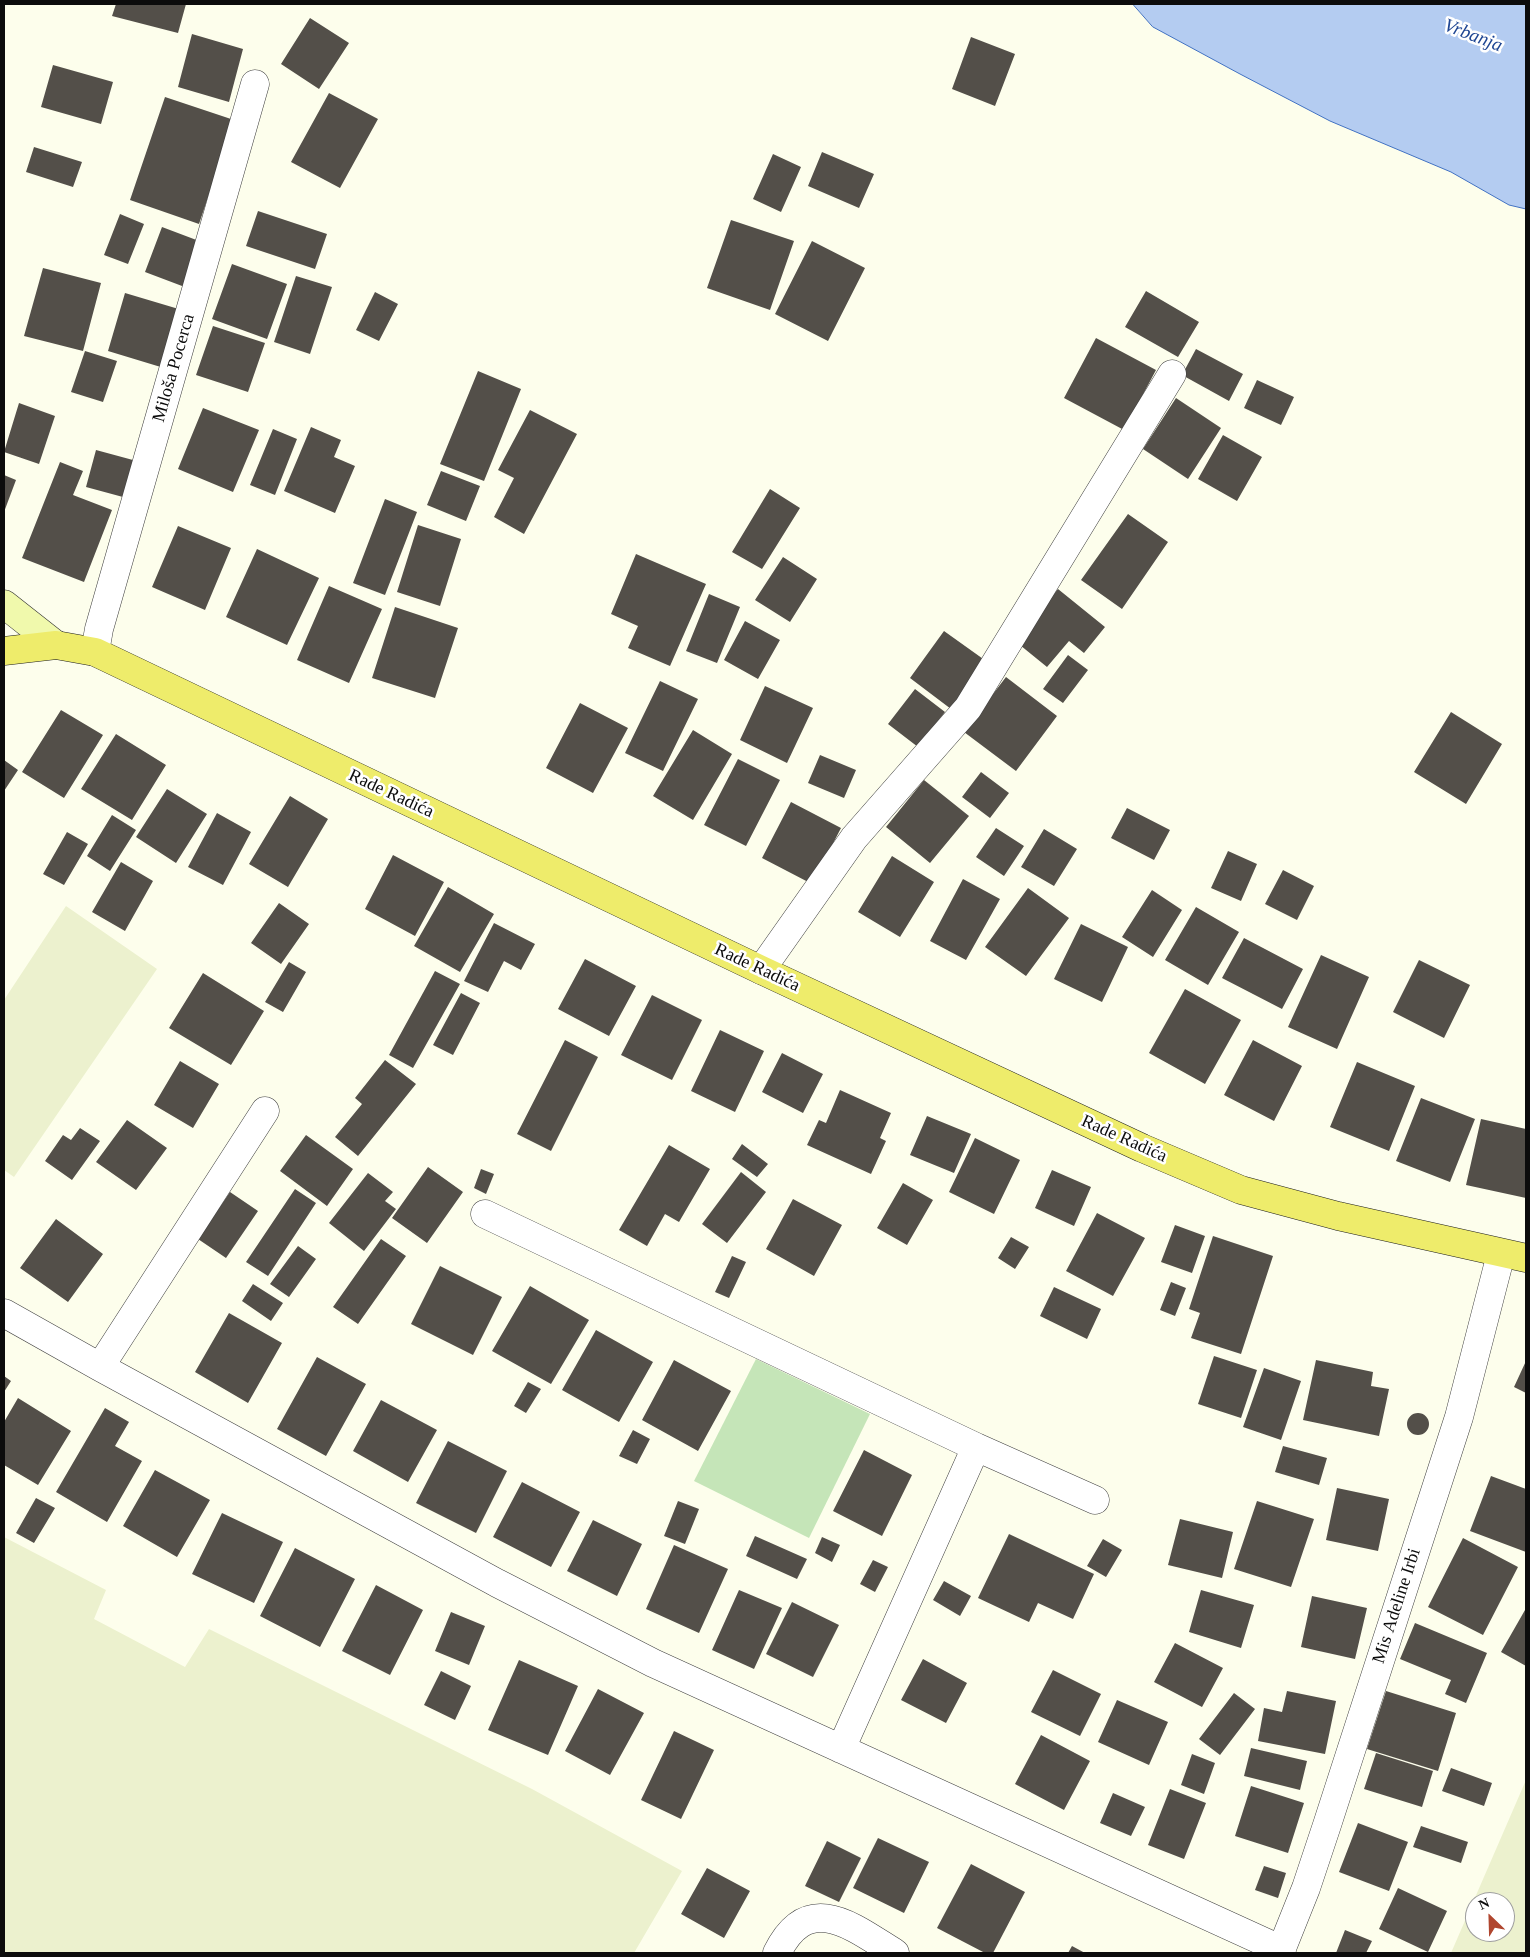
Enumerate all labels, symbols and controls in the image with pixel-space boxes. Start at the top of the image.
water label: Vrbanja [1441,14,1505,58]
street label: Miloša Pocerca [148,311,200,425]
street label: Rade Radića [345,765,437,823]
street label: Rade Radića [711,939,803,997]
street label: Rade Radića [1078,1111,1170,1167]
street label: Mis Adeline Irbi [1368,1546,1426,1666]
north arrow [1465,1892,1515,1942]
text: N [1476,1895,1492,1913]

